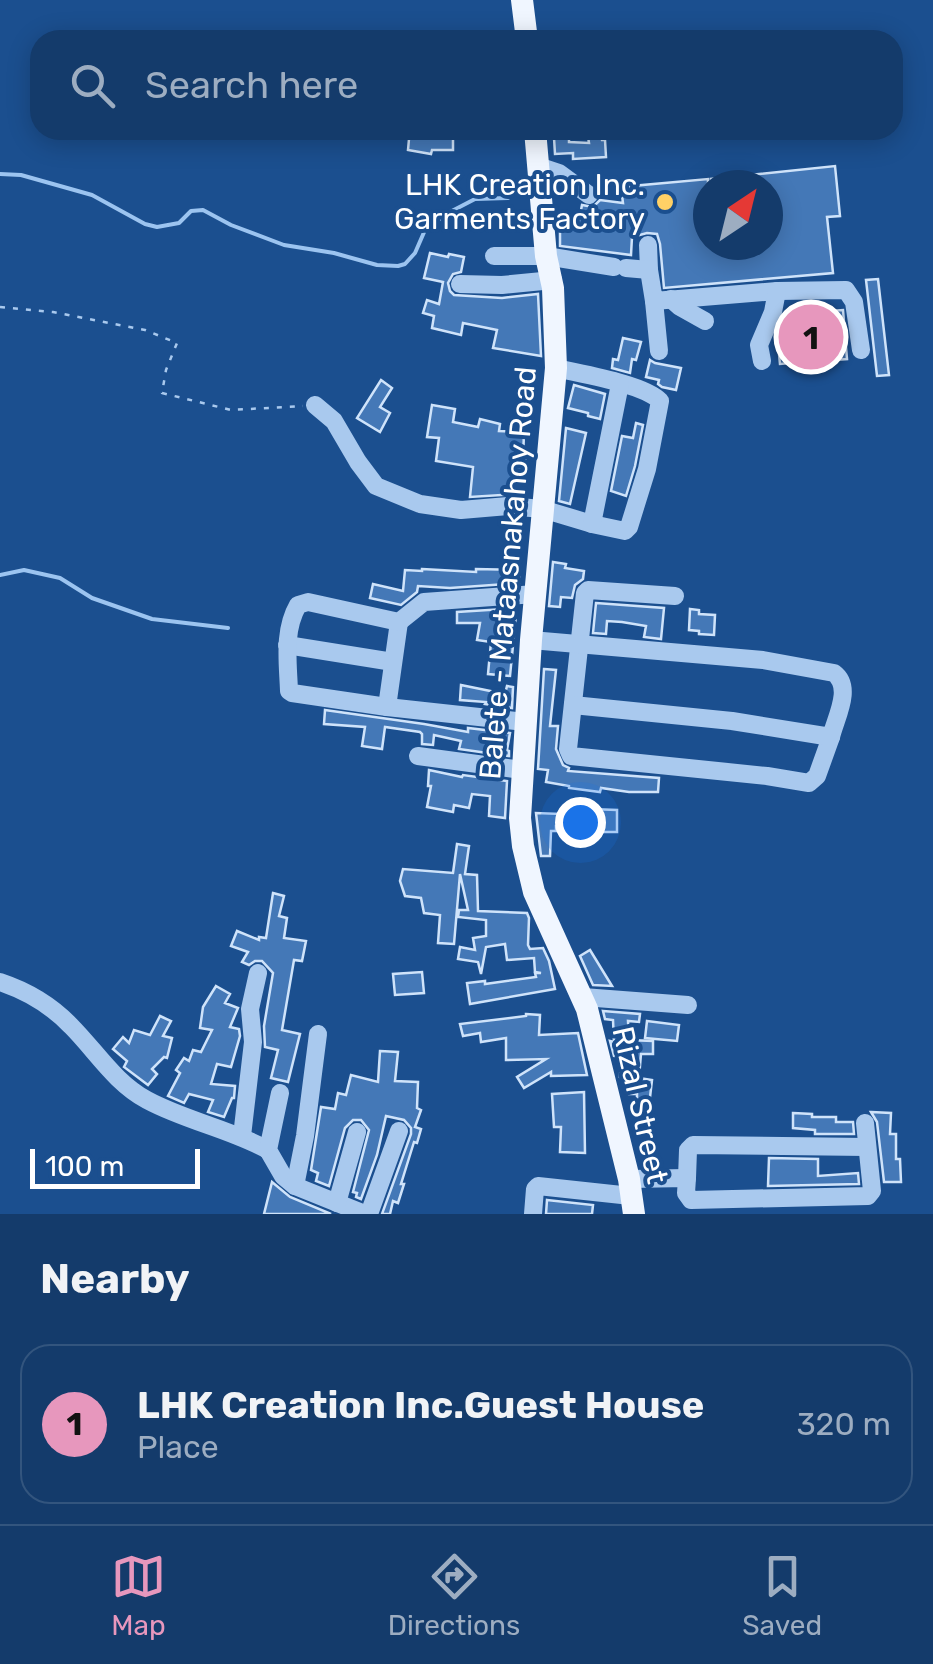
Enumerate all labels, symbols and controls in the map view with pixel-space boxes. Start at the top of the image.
search box [30,30,903,140]
icon: search [65,58,120,113]
text: Search here [145,62,358,108]
place label: LHK Creation Inc. Garments Factory [394,167,645,237]
north arrow [693,170,783,260]
marker: LHK Creation Inc. Garments Factory [654,191,676,213]
pin: 1 [778,300,844,374]
street label: Balete - Mataasnakahoy Road [472,365,544,781]
your location [555,797,606,848]
street label: Rizal Street [604,1023,676,1187]
scale bar [30,1144,200,1188]
text: 100 m [45,1150,124,1183]
text: Nearby [40,1254,190,1304]
text: LHK Creation Inc.Guest House [137,1382,704,1428]
text: 1 [67,1405,82,1443]
text: 320 m [796,1405,891,1443]
text: Place [137,1428,219,1466]
tab: Map [111,1549,166,1642]
tab: Directions [388,1549,520,1642]
tab: Saved [742,1549,822,1642]

